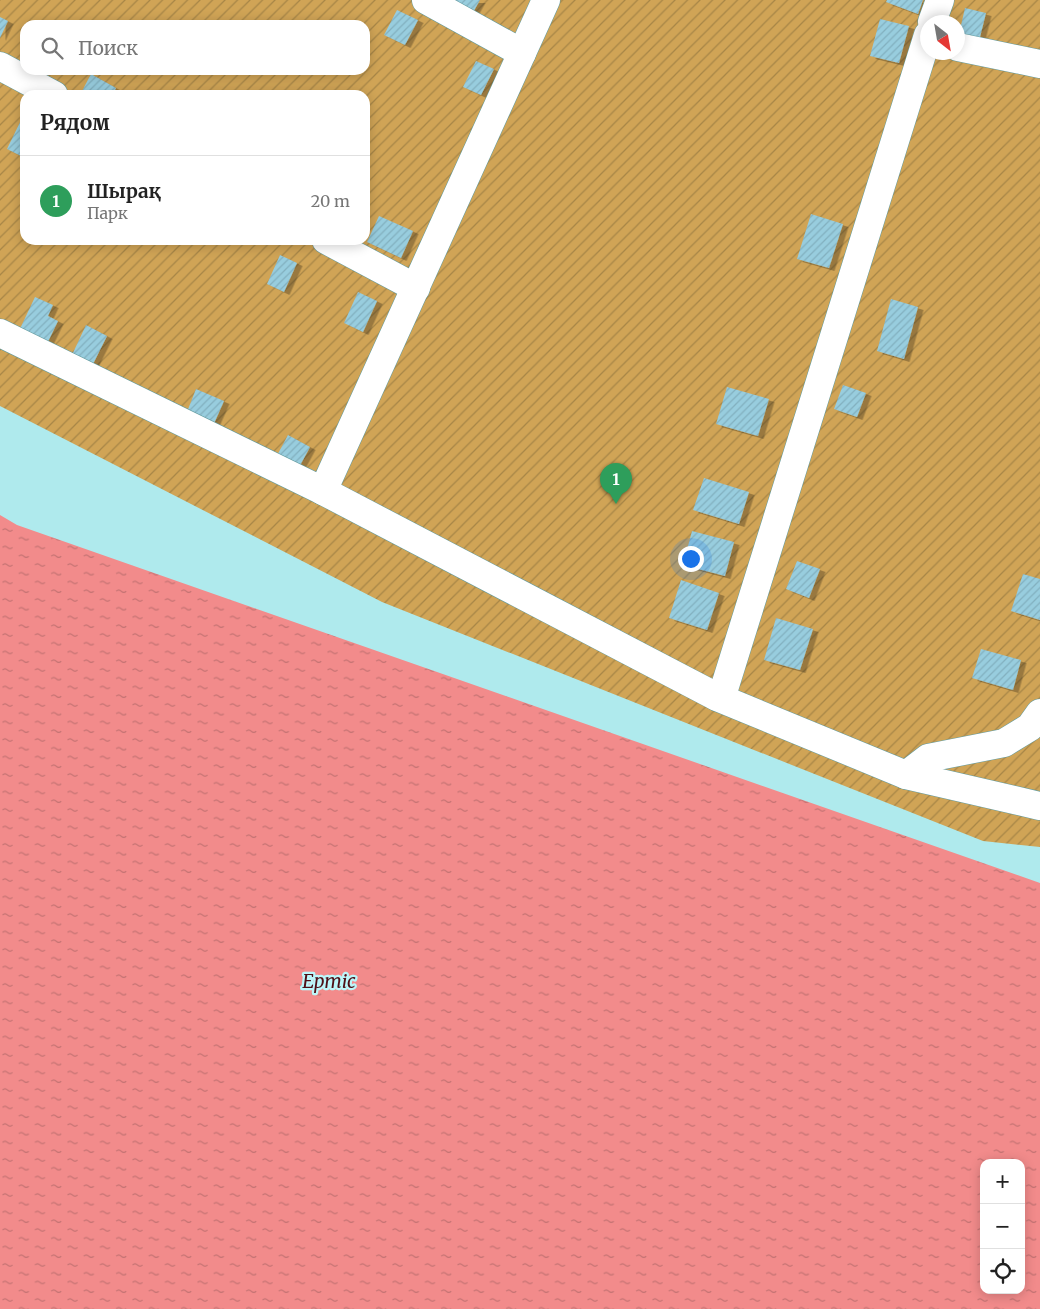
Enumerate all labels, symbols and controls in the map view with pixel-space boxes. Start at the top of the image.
north arrow [920,15,965,60]
search box [20,20,370,75]
icon: search [38,34,66,62]
text: Поиск [78,36,138,60]
text: Рядом [40,109,110,136]
text: Шырақ [87,179,161,203]
text: 1 [52,191,60,211]
text: 20 m [311,191,350,211]
text: Парк [87,203,128,223]
pin: 1 [600,463,632,504]
your location [678,546,704,572]
water label: Ертіс [302,969,356,993]
map controls [980,1159,1025,1294]
button: + [980,1159,1025,1204]
button: − [980,1204,1025,1249]
button: locate [980,1249,1025,1294]

